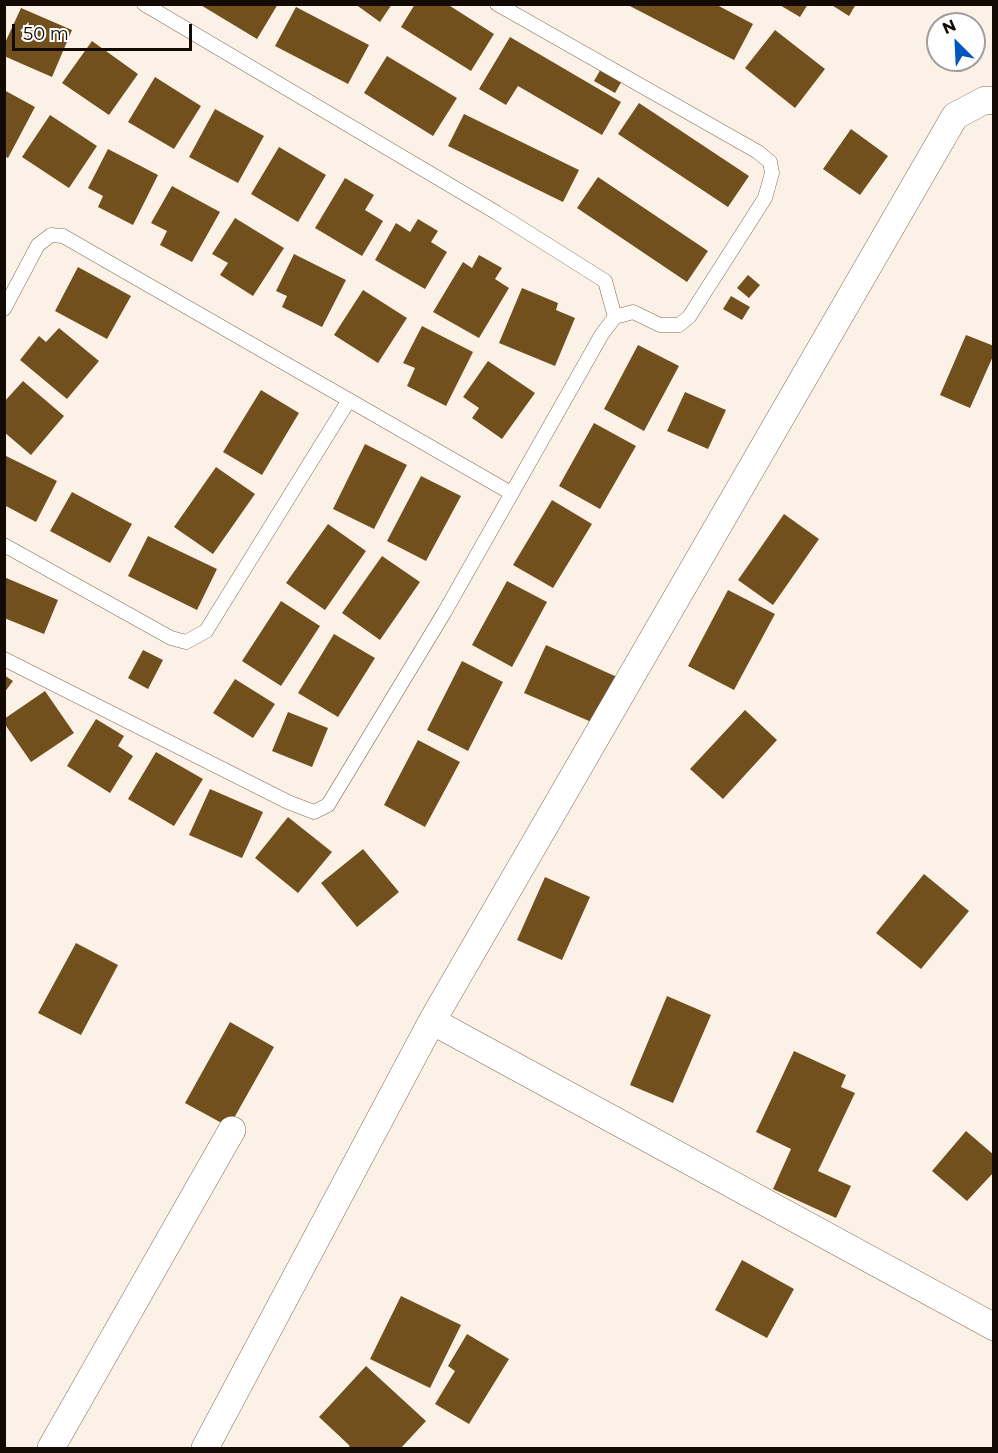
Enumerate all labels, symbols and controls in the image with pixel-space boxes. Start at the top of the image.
scale bar [15,12,195,50]
north arrow [926,12,986,72]
text: N [940,16,959,38]
text: 50 m [23,23,69,45]

